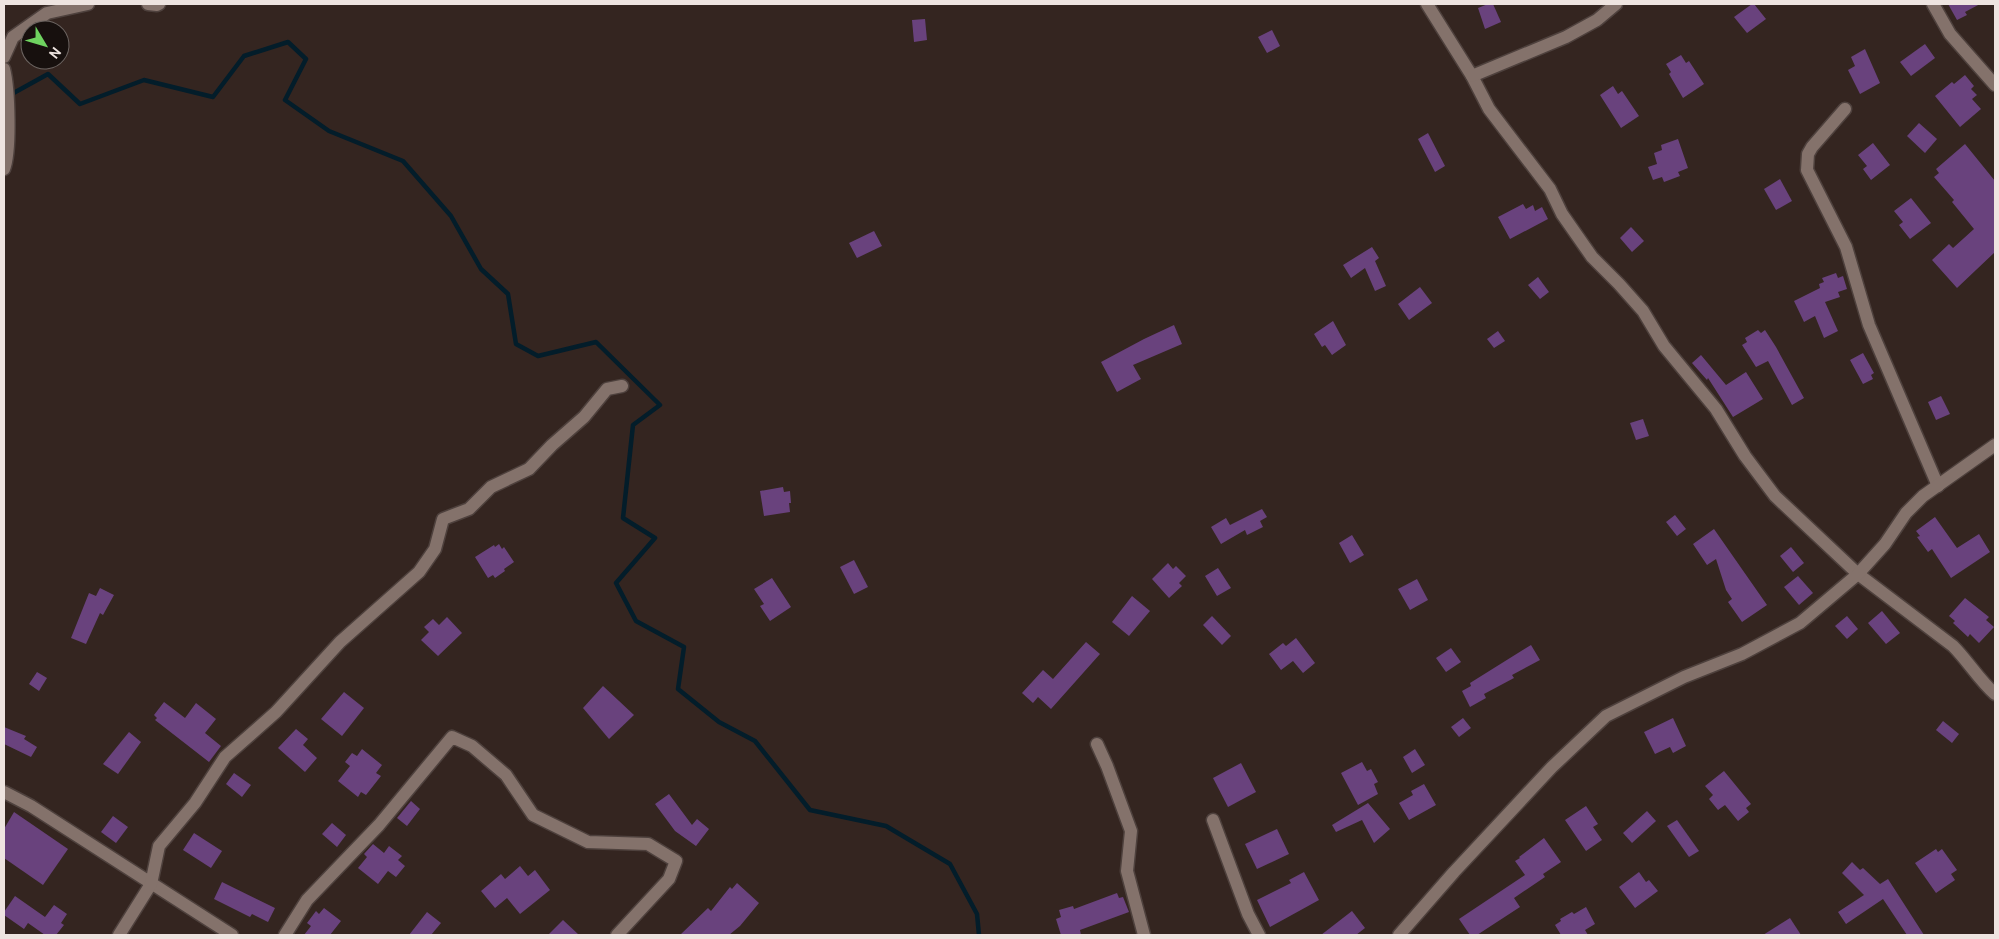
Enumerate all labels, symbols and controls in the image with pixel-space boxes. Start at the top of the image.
north arrow [20,20,70,70]
text: N [45,44,65,62]

